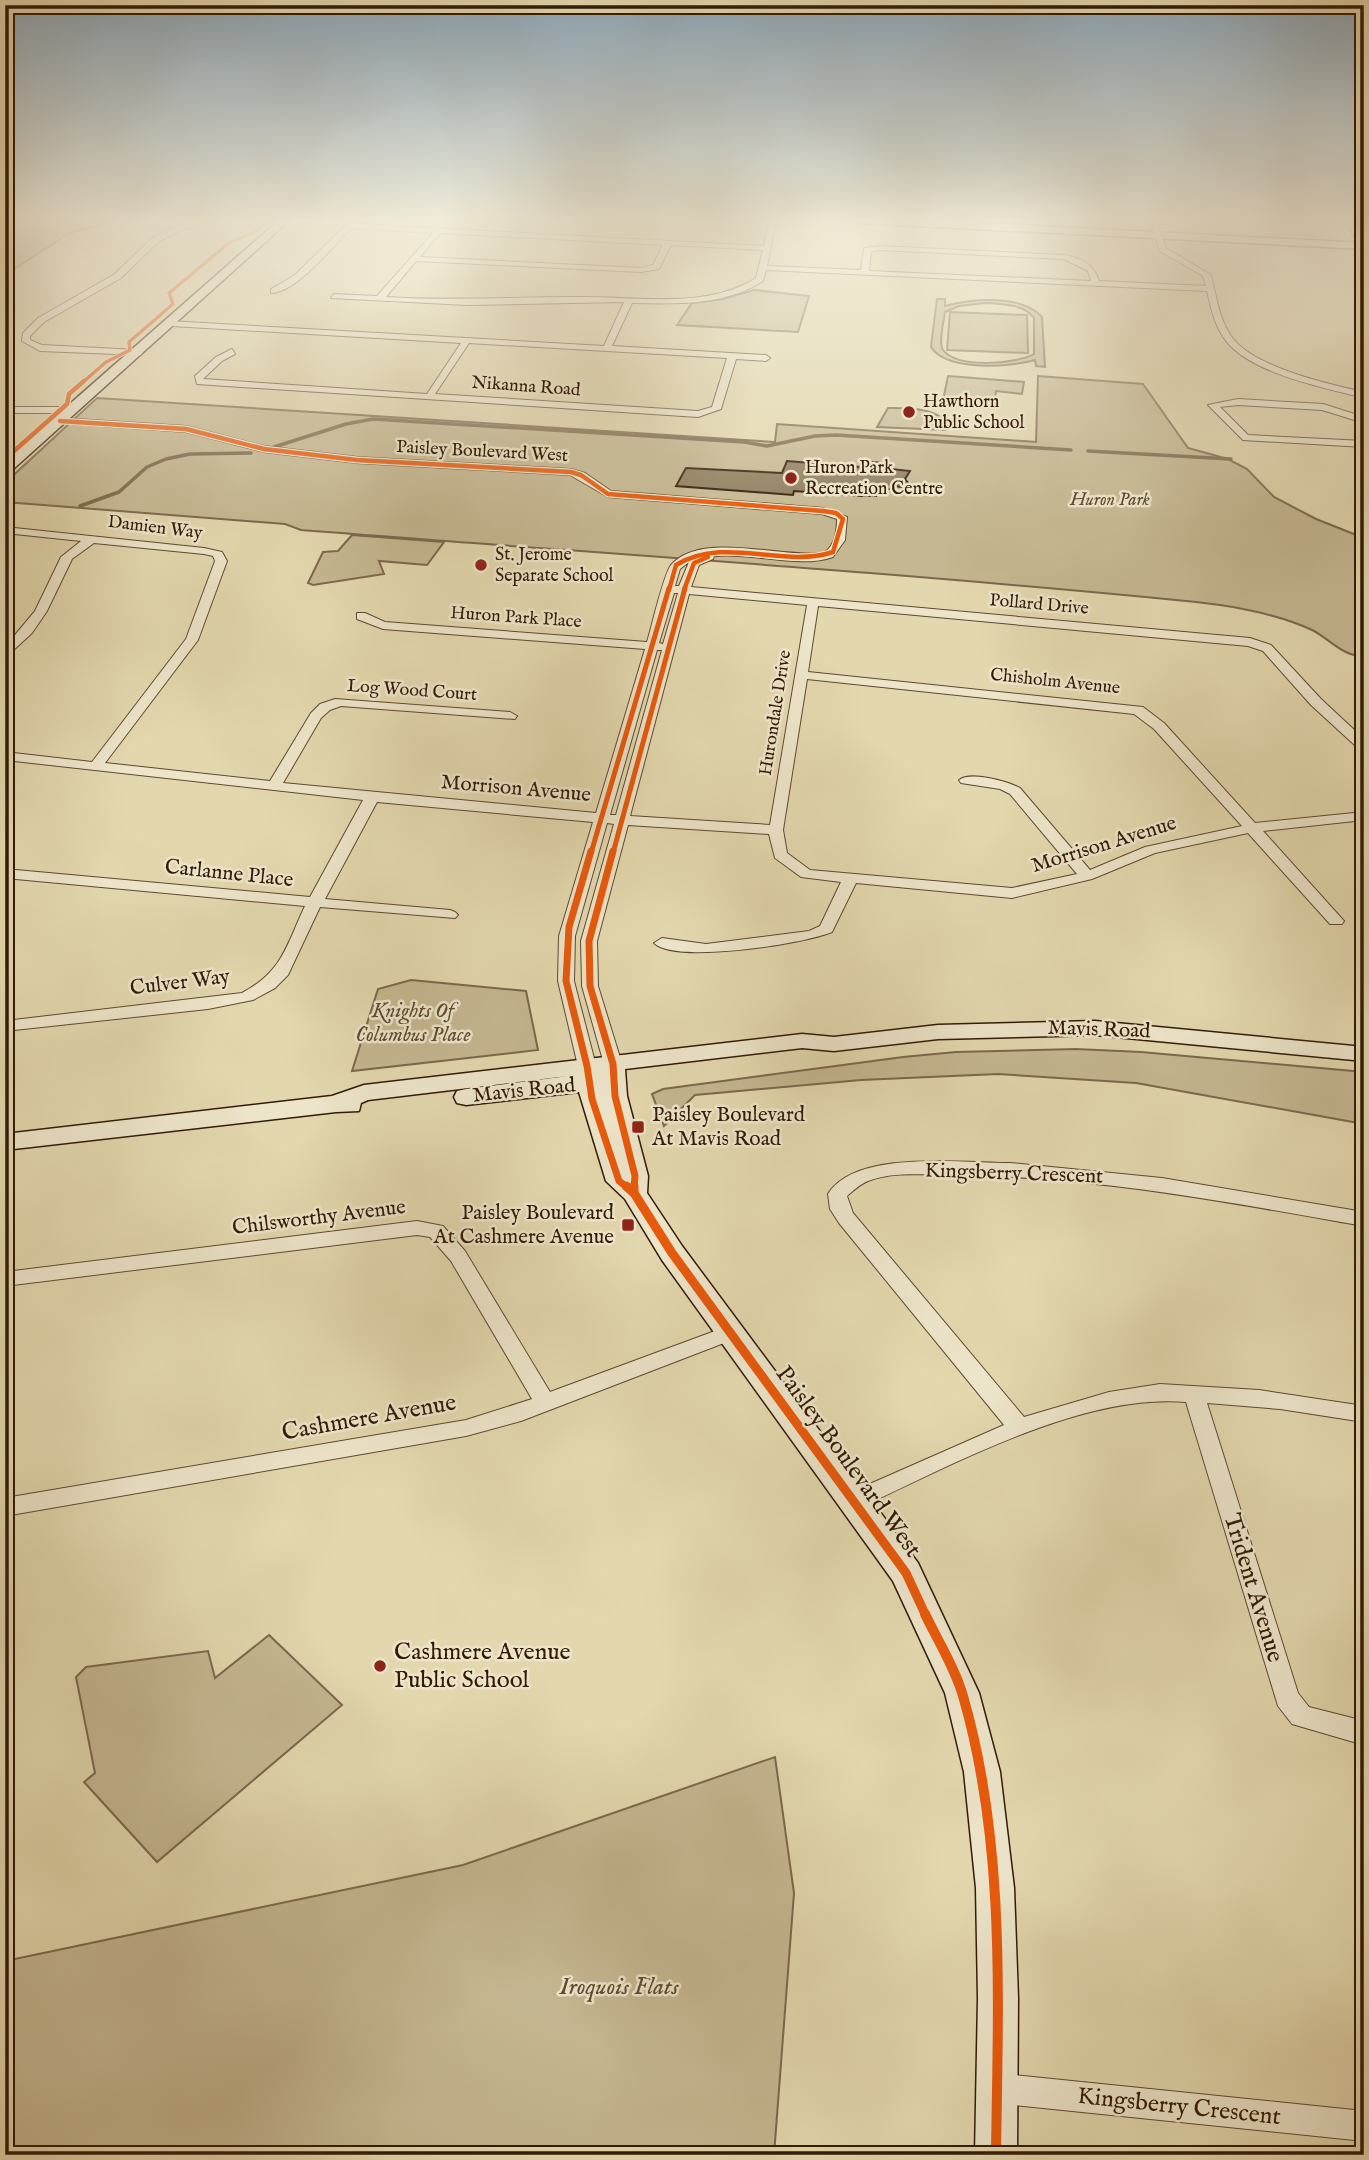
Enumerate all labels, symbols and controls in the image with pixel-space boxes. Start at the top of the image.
street label: Nikanna Road [471,372,582,402]
place label: Hawthorn Public School [923,391,1024,435]
marker: Hawthorn Public School [901,404,917,420]
street label: Paisley Boulevard West [396,436,568,468]
place label: Huron Park Recreation Centre [805,457,943,501]
marker: Huron Park Recreation Centre [783,470,799,486]
park label: Huron Park [1069,489,1150,512]
street label: Damien Way [106,511,204,545]
place label: St. Jerome Separate School [495,544,614,588]
marker: St. Jerome Separate School [473,557,489,573]
street label: Pollard Drive [988,589,1090,621]
street label: Huron Park Place [450,602,582,634]
street label: Hurondale Drive [755,649,797,777]
street label: Chisholm Avenue [989,664,1121,700]
street label: Log Wood Court [346,675,478,707]
street label: Morrison Avenue [440,769,592,809]
street label: Morrison Avenue [1028,810,1180,880]
street label: Carlanne Place [164,854,295,894]
street label: Culver Way [129,963,232,1003]
park label: Knights Of Columbus Place [356,998,470,1049]
street label: Mavis Road [1047,1015,1152,1045]
street label: Mavis Road [471,1072,577,1110]
place label: Paisley Boulevard At Mavis Road [651,1102,806,1153]
marker: Paisley Boulevard At Mavis Road [630,1119,646,1135]
street label: Kingsberry Crescent [924,1157,1104,1191]
street label: Chilsworthy Avenue [231,1194,408,1242]
place label: Paisley Boulevard At Cashmere Avenue [432,1200,615,1251]
marker: Paisley Boulevard At Cashmere Avenue [620,1217,636,1233]
street label: Paisley Boulevard West [768,1360,928,1564]
street label: Cashmere Avenue [279,1387,459,1449]
street label: Trident Avenue [1216,1510,1290,1666]
place label: Cashmere Avenue Public School [394,1637,571,1696]
marker: Cashmere Avenue Public School [372,1658,388,1674]
park label: Iroquois Flats [558,1972,680,2003]
street label: Kingsberry Crescent [1076,2081,1282,2133]

